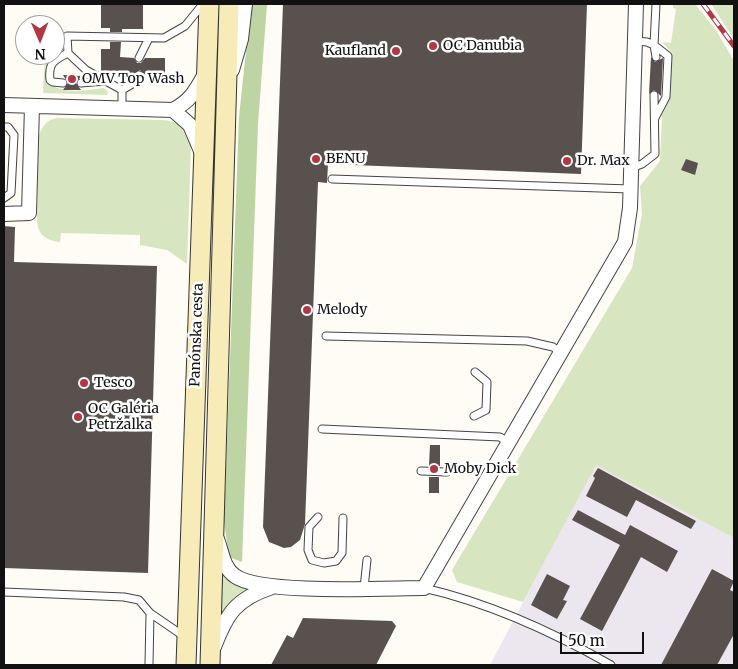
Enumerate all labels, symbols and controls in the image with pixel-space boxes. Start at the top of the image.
north arrow [15,15,65,65]
place label: OC Danubia [443,38,522,54]
marker: OC Danubia [427,40,439,52]
place label: Kaufland [325,43,386,59]
text: N [35,45,46,63]
marker: Kaufland [390,45,402,57]
place label: OMV Top Wash [82,71,184,87]
marker: OMV Top Wash [66,73,78,85]
place label: BENU [326,151,366,167]
marker: BENU [310,153,322,165]
place label: Dr. Max [577,153,630,169]
marker: Dr. Max [561,155,573,167]
street label: Panónska cesta [187,283,207,387]
place label: Melody [317,302,367,318]
marker: Melody [301,304,313,316]
place label: Tesco [94,375,133,391]
marker: Tesco [78,377,90,389]
place label: OC Galéria Petržalka [88,401,159,434]
marker: OC Galéria Petržalka [72,411,84,423]
place label: Moby Dick [444,461,516,477]
marker: Moby Dick [428,463,440,475]
scale bar [563,622,647,654]
text: 50 m [568,631,605,650]

